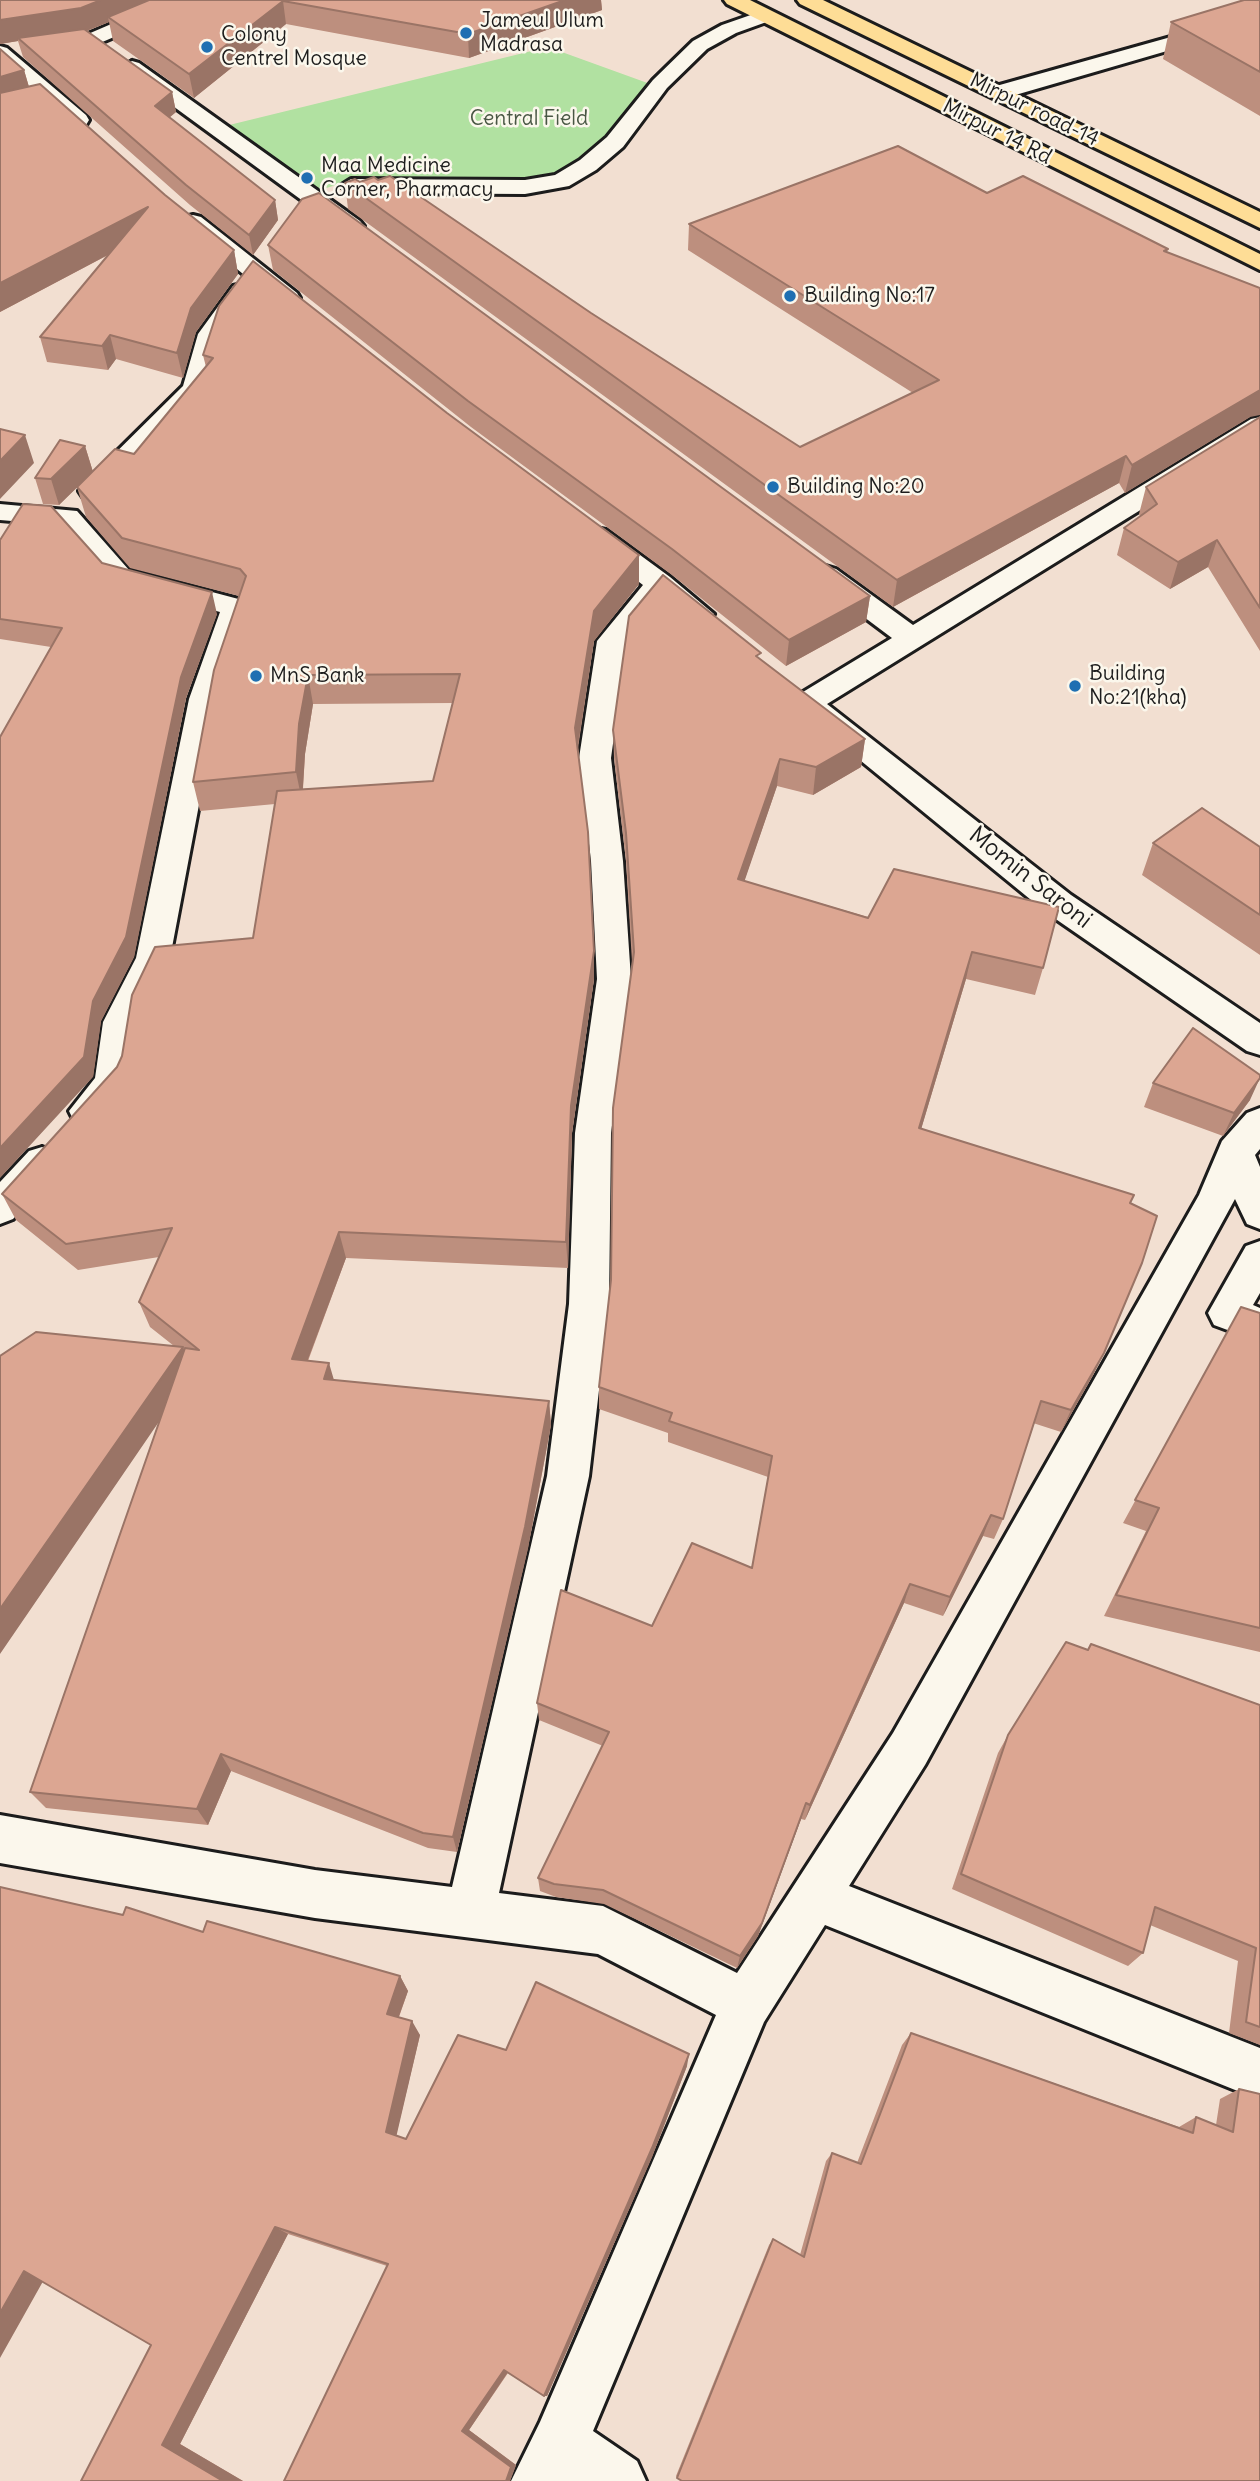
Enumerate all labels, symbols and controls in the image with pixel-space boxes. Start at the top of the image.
place label: Jameul Ulum Madrasa [480,8,604,58]
place label: Colony Centrel Mosque [221,22,367,72]
marker: Jameul Ulum Madrasa [458,25,474,41]
marker: Colony Centrel Mosque [199,39,215,55]
street label: Mirpur road-14 [965,68,1103,152]
street label: Mirpur 14 Rd [938,94,1056,170]
park label: Central Field [470,106,588,132]
place label: Maa Medicine Corner, Pharmacy [321,153,493,203]
marker: Maa Medicine Corner, Pharmacy [299,170,315,186]
place label: Building No:17 [804,283,935,309]
marker: Building No:17 [782,288,798,304]
place label: Building No:20 [787,474,925,500]
marker: Building No:20 [765,479,781,495]
place label: Building No:21(kha) [1089,661,1187,711]
place label: MnS Bank [270,663,364,689]
marker: MnS Bank [248,668,264,684]
marker: Building No:21(kha) [1067,678,1083,694]
street label: Momin Saroni [963,821,1097,935]

